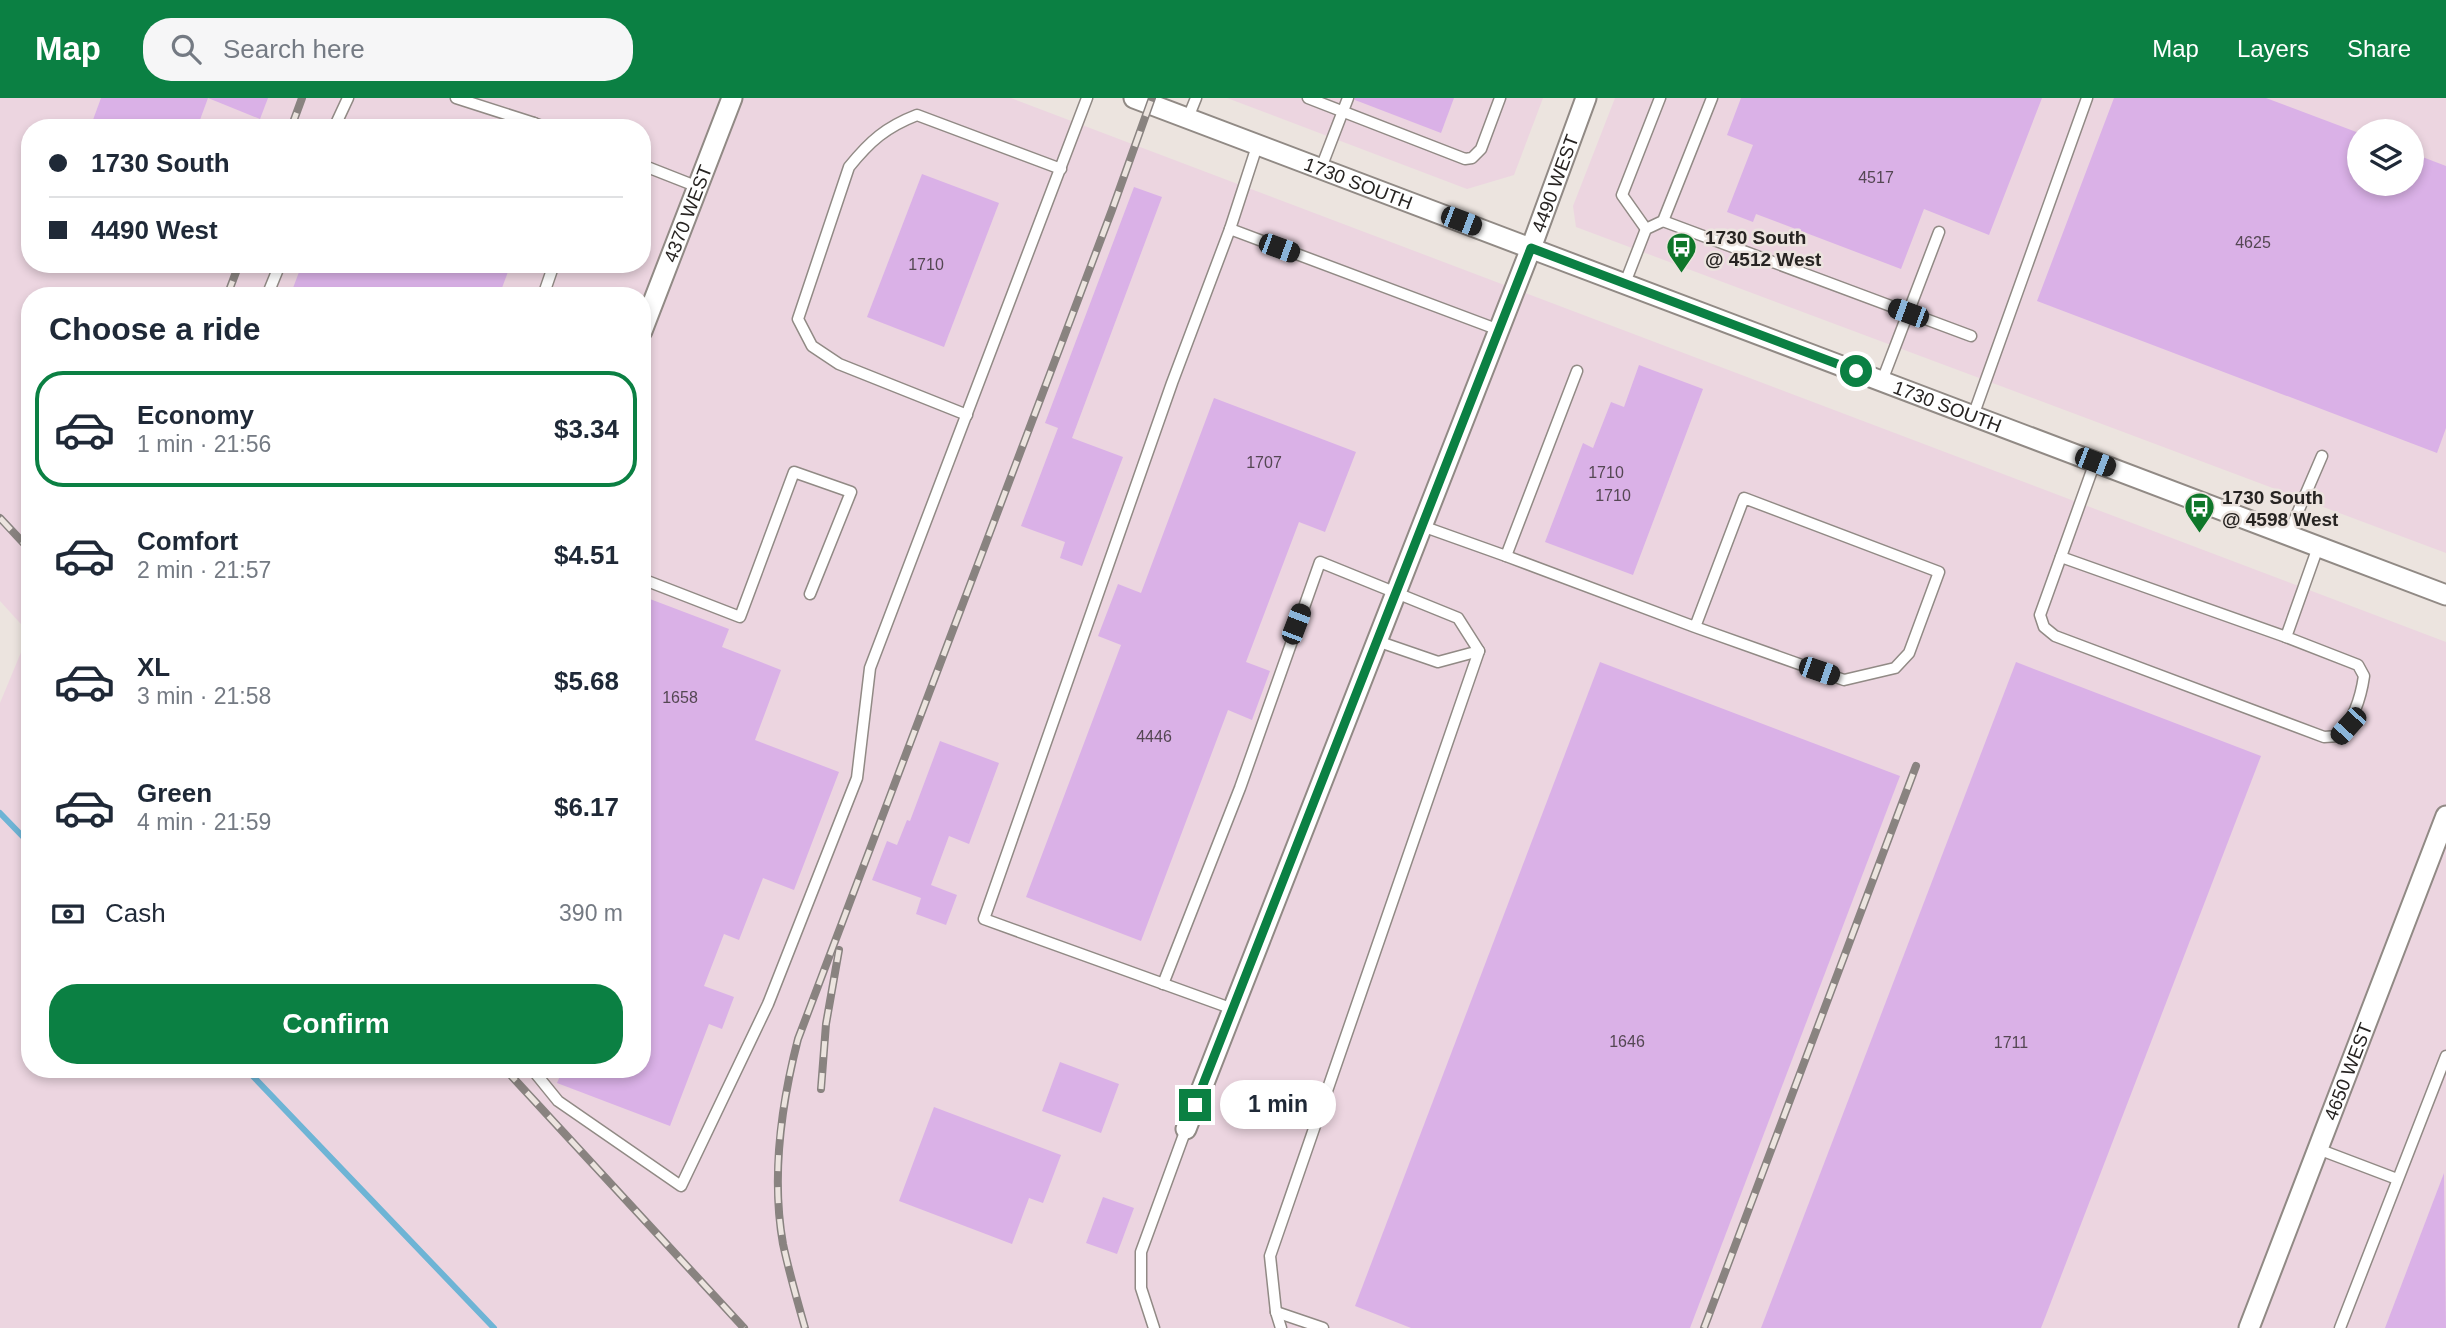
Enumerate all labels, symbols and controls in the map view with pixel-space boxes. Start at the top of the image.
search box [143,18,633,81]
text: Map [35,30,101,67]
icon: search [167,30,205,68]
text: Search here [223,34,365,64]
text: Map [2152,35,2199,62]
text: Layers [2237,35,2309,62]
text: Share [2347,35,2411,62]
map controls [2347,119,2424,196]
button: layers [2347,119,2424,196]
street label: 4490 WEST [1527,131,1582,235]
text: 1730 South [91,148,230,178]
street label: 1730 SOUTH [1301,153,1416,213]
street label: 4370 WEST [659,162,716,265]
house number: 4517 [1858,169,1894,186]
car [1438,204,1485,238]
text: 4490 West [91,215,218,245]
place label: 1730 South @ 4512 West [1705,227,1822,270]
car [1256,231,1303,265]
bus stop icon: 1730 South @ 4512 West [1665,231,1699,275]
house number: 4625 [2235,234,2271,251]
house number: 1710 [908,256,944,273]
car [1885,296,1932,330]
text: Choose a ride [49,311,261,347]
route start [1840,355,1872,387]
street label: 1730 SOUTH [1890,376,2005,436]
icon: car [53,398,116,461]
text: Economy [137,400,254,430]
text: $3.34 [554,414,619,444]
text: 1 min · 21:56 [137,431,271,457]
car [2072,445,2119,479]
house number: 1707 [1246,454,1282,471]
house number: 1710 [1588,464,1624,481]
house number: 1710 [1595,487,1631,504]
place label: 1730 South @ 4598 West [2222,487,2339,530]
bus stop icon: 1730 South @ 4598 West [2182,491,2216,535]
icon: car [53,524,116,587]
text: Comfort [137,526,238,556]
text: $4.51 [554,540,619,570]
text: 2 min · 21:57 [137,557,271,583]
car [1279,601,1314,647]
icon: car [53,650,116,713]
text: XL [137,652,170,682]
car [1796,654,1843,688]
text: $5.68 [554,666,619,696]
text: 3 min · 21:58 [137,683,271,709]
house number: 1658 [662,689,698,706]
car [2327,703,2370,749]
house number: 4446 [1136,728,1172,745]
icon: car [53,776,116,839]
text: Green [137,778,212,808]
text: $6.17 [554,792,619,822]
text: 4 min · 21:59 [137,809,271,835]
icon: cash [49,895,87,933]
text: Cash [105,898,166,928]
text: 390 m [559,900,623,926]
button: Confirm [49,984,623,1064]
street label: 4650 WEST [2320,1019,2376,1123]
house number: 1646 [1609,1033,1645,1050]
house number: 1711 [1994,1034,2028,1051]
callout: 1 min [1220,1080,1335,1130]
route end [1179,1089,1211,1121]
text: 1 min [1248,1091,1308,1117]

